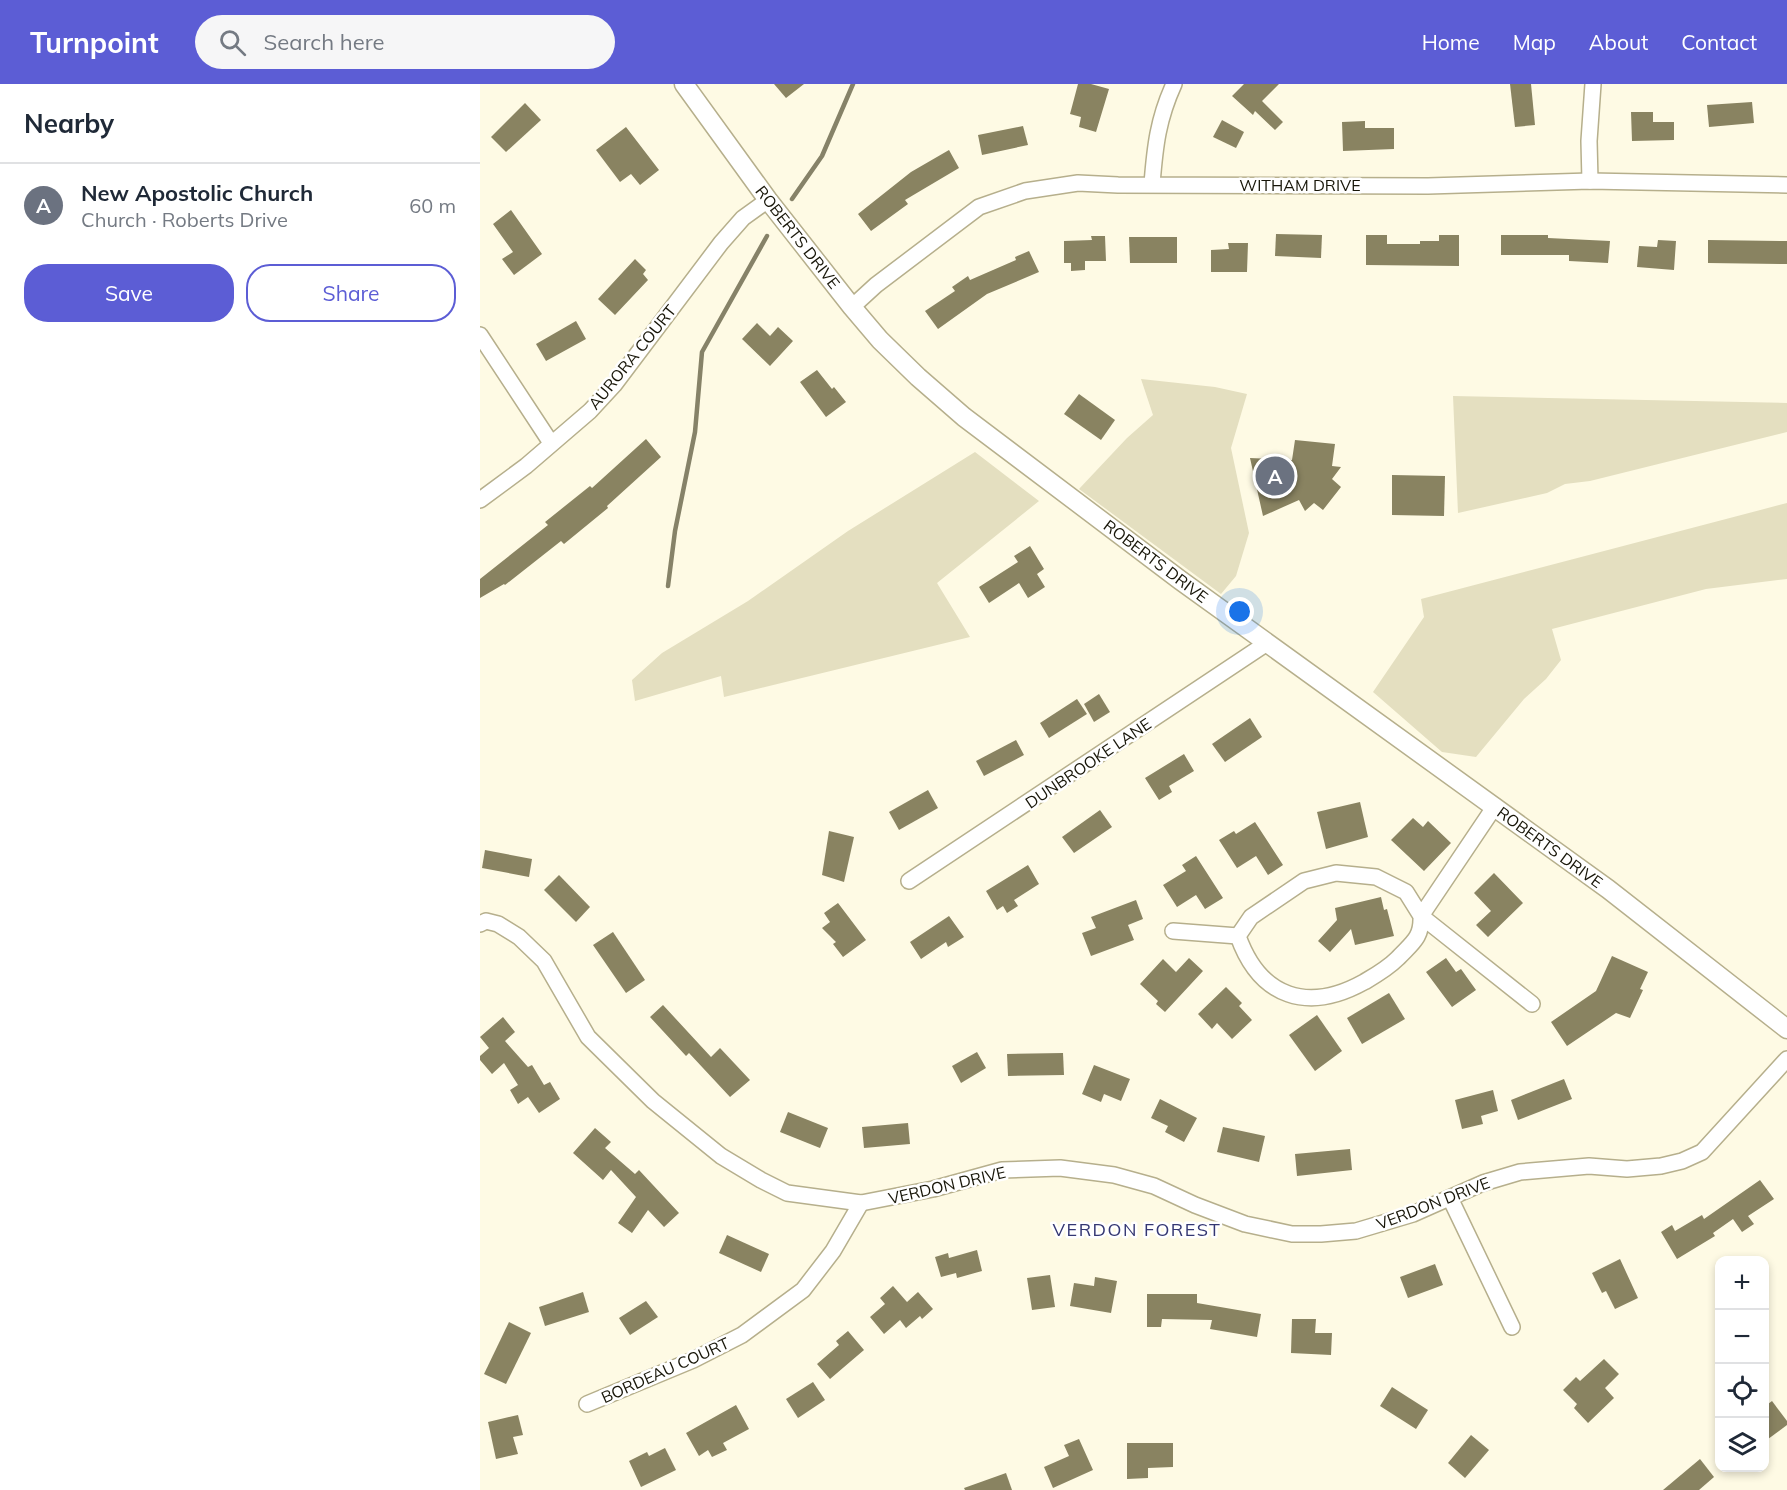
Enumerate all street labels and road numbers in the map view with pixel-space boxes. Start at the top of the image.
street label: WITHAM DRIVE [1239,175,1361,195]
street label: ROBERTS DRIVE [751,181,845,293]
street label: AURORA COURT [584,300,680,413]
street label: ROBERTS DRIVE [1100,515,1212,607]
street label: DUNBROOKE LANE [1021,713,1155,813]
street label: ROBERTS DRIVE [1493,802,1607,892]
street label: VERDON DRIVE [886,1162,1008,1208]
street label: VERDON DRIVE [1373,1172,1493,1234]
street label: BORDEAU COURT [598,1333,732,1407]

